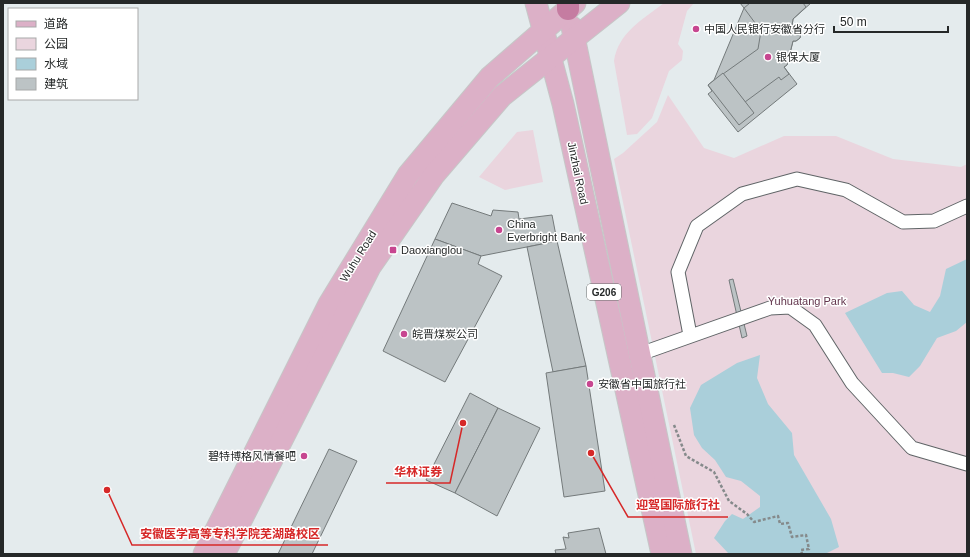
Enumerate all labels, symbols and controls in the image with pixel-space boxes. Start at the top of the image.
legend [8,8,138,100]
scale bar [834,8,948,34]
text: 50 m [840,15,867,29]
text: 道路 [44,17,68,31]
place label: 中国人民银行安徽省分行 [704,23,825,35]
marker: 中国人民银行安徽省分行 [691,24,701,34]
text: 公园 [44,37,68,51]
place label: 银保大厦 [776,51,820,63]
marker: 银保大厦 [763,52,773,62]
text: 水域 [44,57,68,71]
text: 建筑 [44,77,68,91]
street label: Jinzhai Road [566,141,590,205]
place label: China Everbright Bank [507,218,586,243]
marker: China Everbright Bank [494,225,504,235]
street label: Wuhu Road [338,228,378,284]
place label: Daoxianglou [401,244,462,256]
marker: Daoxianglou [388,245,398,255]
road number: G206 [587,284,621,300]
park label: Yuhuatang Park [768,295,847,307]
place label: 皖晋煤炭公司 [412,328,478,340]
marker: 皖晋煤炭公司 [399,329,409,339]
place label: 安徽省中国旅行社 [598,378,686,390]
marker: 安徽省中国旅行社 [585,379,595,389]
place label: 碧特博格风情餐吧 [208,450,296,462]
marker: 碧特博格风情餐吧 [299,451,309,461]
callout: 华林证券 [386,459,450,483]
text: 华林证券 [394,465,443,479]
callout: 迎驾国际旅行社 [628,493,728,517]
text: 迎驾国际旅行社 [636,498,720,512]
callout: 安徽医学高等专科学院芜湖路校区 [132,521,328,545]
text: 安徽医学高等专科学院芜湖路校区 [140,527,320,541]

